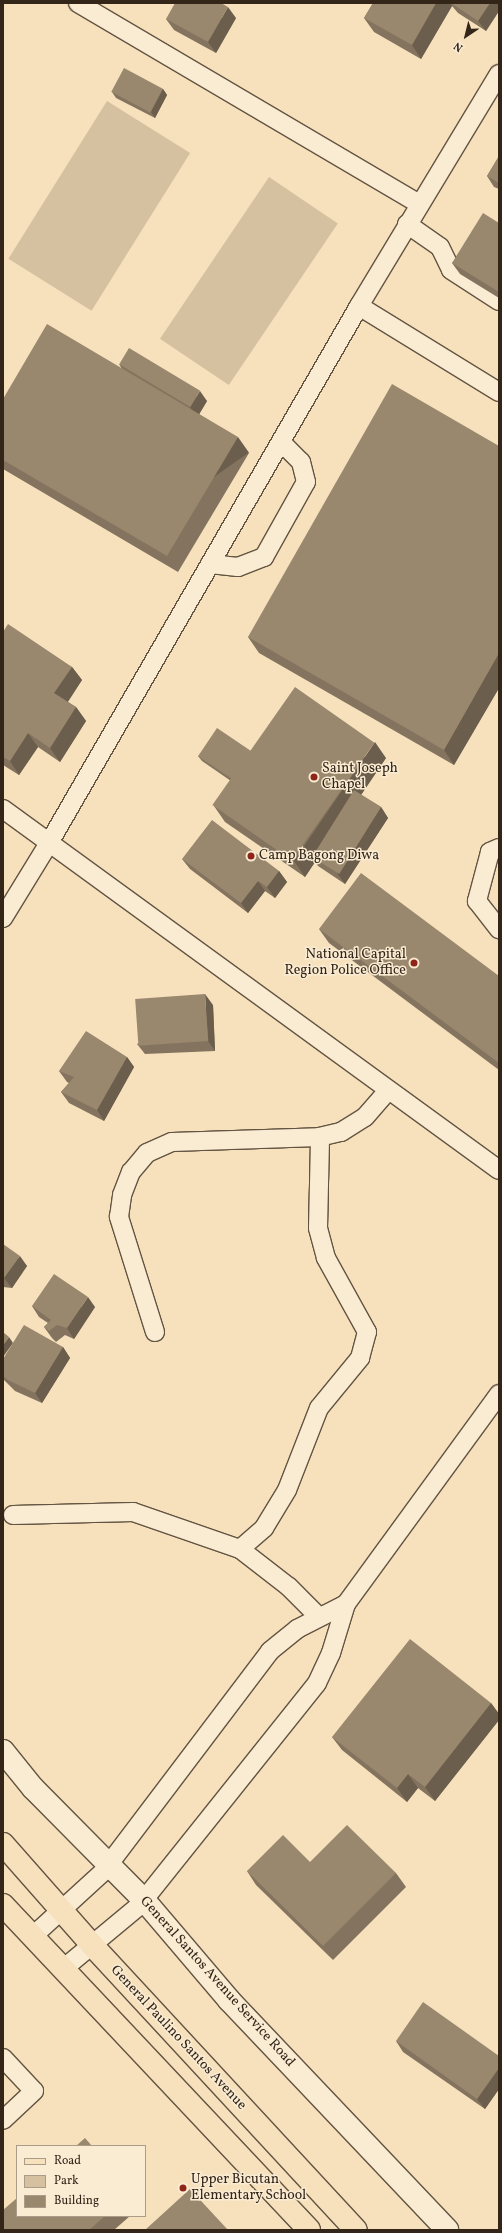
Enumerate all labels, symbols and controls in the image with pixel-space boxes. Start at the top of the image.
north arrow [446,16,486,56]
text: N [451,38,466,55]
place label: Saint Joseph Chapel [322,761,398,794]
marker: Saint Joseph Chapel [309,772,319,782]
place label: Camp Bagong Diwa [259,848,379,864]
marker: Camp Bagong Diwa [246,851,256,861]
place label: National Capital Region Police Office [284,947,406,980]
marker: National Capital Region Police Office [409,958,419,968]
street label: General Santos Avenue Service Road [136,1893,298,2071]
street label: General Paulino Santos Avenue [107,1962,249,2114]
legend [16,2145,146,2217]
text: Road [54,2153,81,2169]
place label: Upper Bicutan Elementary School [191,2172,307,2204]
text: Park [54,2173,79,2189]
marker: Upper Bicutan Elementary School [178,2183,188,2193]
text: Building [54,2193,99,2209]

